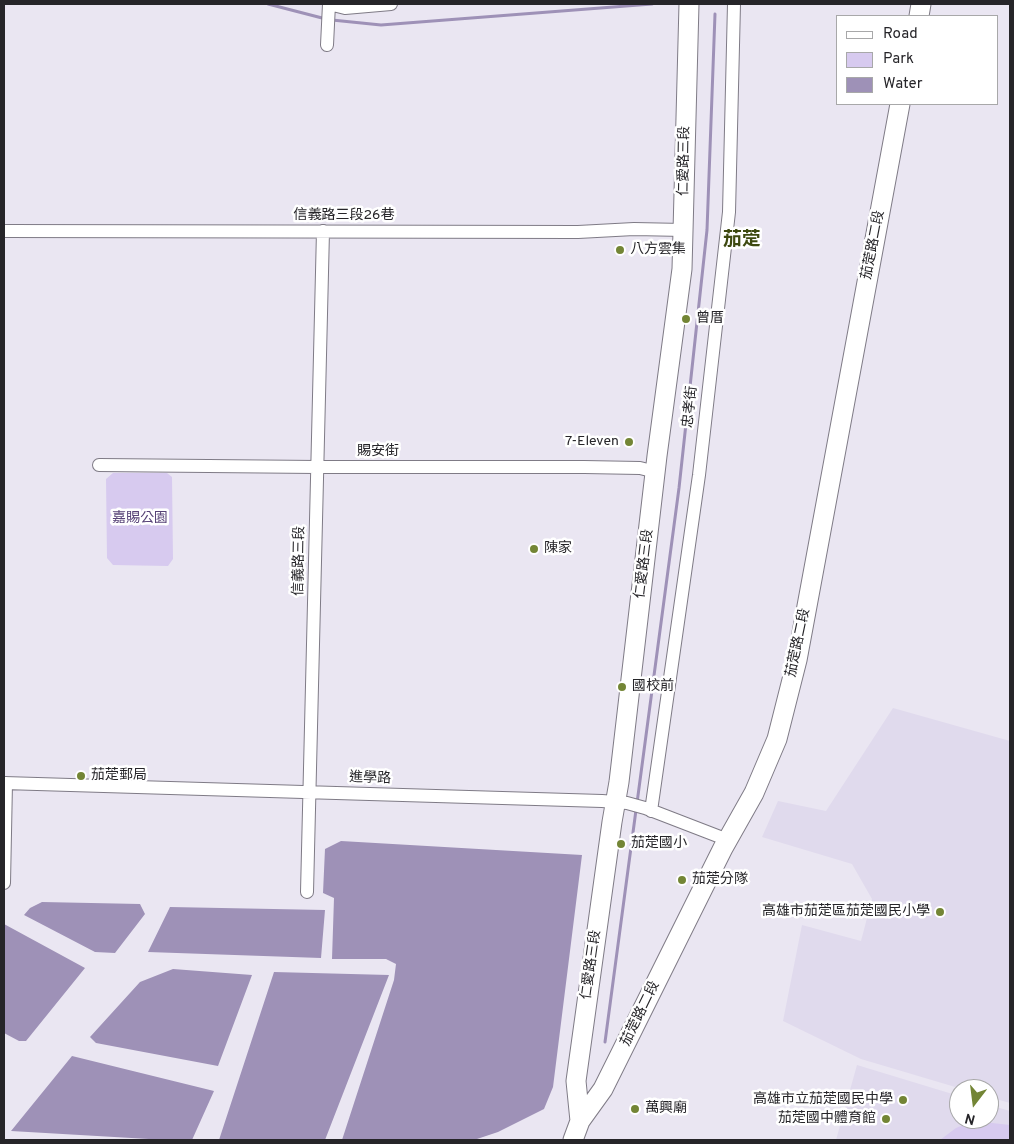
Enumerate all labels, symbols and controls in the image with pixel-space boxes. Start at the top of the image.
legend [836,15,999,105]
text: Road [883,25,918,44]
text: Park [883,50,914,69]
text: Water [883,75,922,94]
street label: 仁愛路三段 [676,126,694,196]
street label: 信義路三段26巷 [294,208,394,224]
street label: 茄萣路二段 [859,209,889,281]
district label: 茄萣 [723,230,761,252]
place label: 八方雲集 [630,242,686,258]
marker: 八方雲集 [614,244,626,256]
place label: 曾厝 [696,311,724,327]
marker: 曾厝 [680,313,692,325]
street label: 忠孝街 [680,385,702,429]
place label: 7-Eleven [565,434,619,450]
marker: 7-Eleven [623,436,635,448]
street label: 賜安街 [357,444,399,460]
park label: 嘉賜公園 [112,511,168,527]
street label: 信義路三段 [291,526,309,596]
street label: 仁愛路三段 [632,528,658,600]
place label: 陳家 [544,541,572,557]
marker: 陳家 [528,543,540,555]
street label: 茄萣路二段 [784,607,814,679]
place label: 國校前 [632,679,674,695]
marker: 國校前 [616,681,628,693]
place label: 茄萣郵局 [91,768,147,784]
marker: 茄萣郵局 [75,770,87,782]
street label: 進學路 [349,770,391,788]
place label: 茄萣國小 [631,836,687,852]
marker: 茄萣國小 [615,838,627,850]
place label: 茄萣分隊 [692,872,748,888]
marker: 茄萣分隊 [676,874,688,886]
place label: 高雄市茄萣區茄萣國民小學 [762,904,930,920]
marker: 高雄市茄萣區茄萣國民小學 [934,906,946,918]
street label: 仁愛路三段 [579,929,605,1001]
street label: 茄萣路二段 [618,979,664,1049]
north arrow [949,1079,999,1129]
place label: 高雄市立茄萣國民中學 [753,1092,893,1108]
marker: 高雄市立茄萣國民中學 [897,1094,909,1106]
place label: 萬興廟 [645,1101,687,1117]
marker: 萬興廟 [629,1103,641,1115]
text: N [963,1108,977,1128]
place label: 茄萣國中體育館 [778,1111,876,1127]
marker: 茄萣國中體育館 [880,1113,892,1125]

